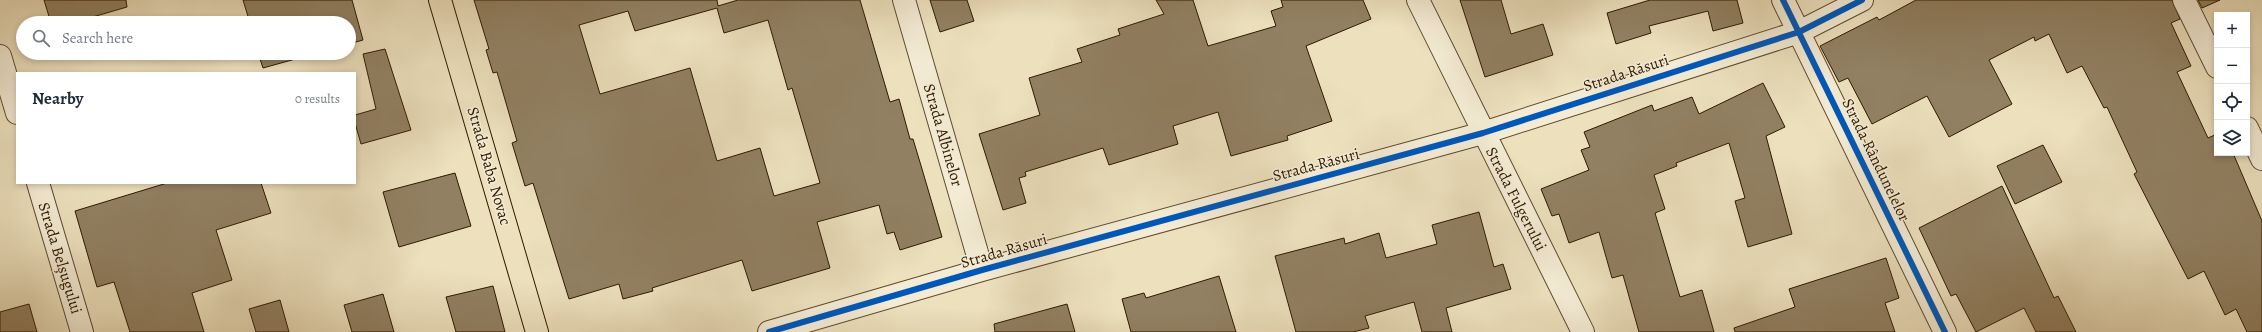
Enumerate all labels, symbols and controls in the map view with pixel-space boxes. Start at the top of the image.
map controls [2214,12,2250,156]
button: + [2214,12,2250,48]
search box [16,16,356,60]
icon: search [30,27,52,49]
text: Search here [62,28,133,48]
button: − [2214,48,2250,84]
street label: Strada Răsuri [1580,49,1672,97]
street label: Strada Albinelor [918,81,968,189]
button: locate [2214,84,2250,120]
text: Nearby [32,87,83,110]
text: 0 results [295,90,340,107]
street label: Strada Rândunelelor [1837,95,1915,225]
street label: Strada Baba Novac [462,104,516,228]
button: layers [2214,120,2250,156]
street label: Strada Răsuri [1270,143,1362,187]
street label: Strada Fulgerului [1480,143,1552,255]
street label: Strada Belșugului [33,199,87,317]
street label: Strada Răsuri [958,228,1050,274]

